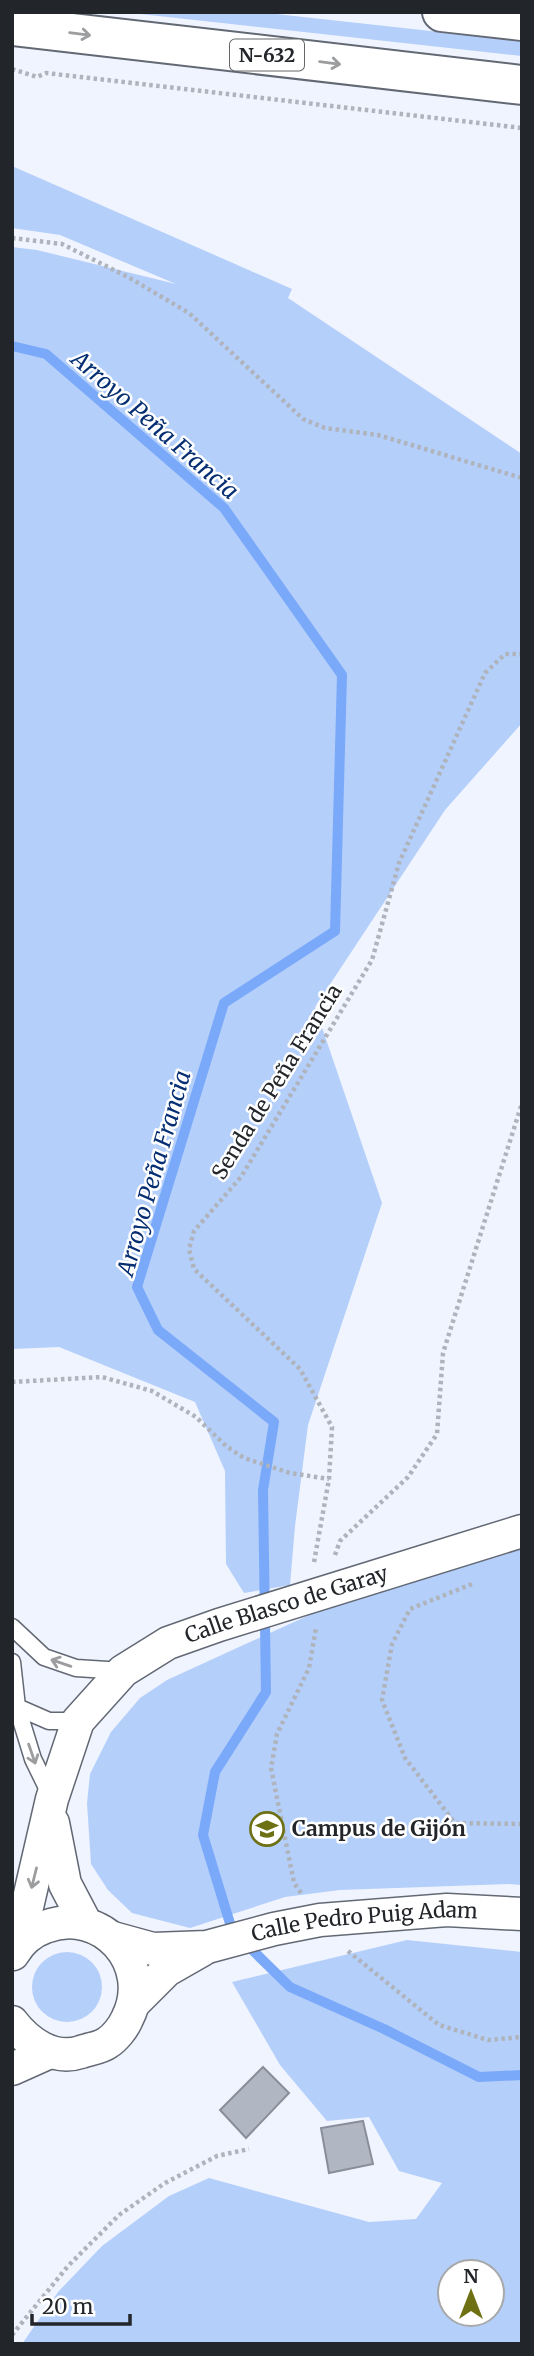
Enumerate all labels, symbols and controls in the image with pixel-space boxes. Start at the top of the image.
one-way arrow [68,27,91,40]
road number: N-632 [230,40,304,70]
one-way arrow [319,56,341,69]
water label: Arroyo Peña Francia [64,343,245,505]
street label: Senda de Peña Francia [206,979,348,1184]
water label: Arroyo Peña Francia [110,1067,197,1281]
street label: Calle Blasco de Garay [181,1559,392,1649]
one-way arrow [51,1656,73,1668]
one-way arrow [27,1743,39,1765]
school or university icon: Campus de Gijón [248,1810,286,1848]
place label: Campus de Gijón [292,1815,466,1842]
one-way arrow [27,1866,40,1889]
street label: Calle Pedro Puig Adam [248,1896,479,1947]
north arrow [436,2258,506,2328]
text: N [463,2264,479,2288]
scale bar [32,2282,130,2326]
text: 20 m [42,2293,94,2320]

